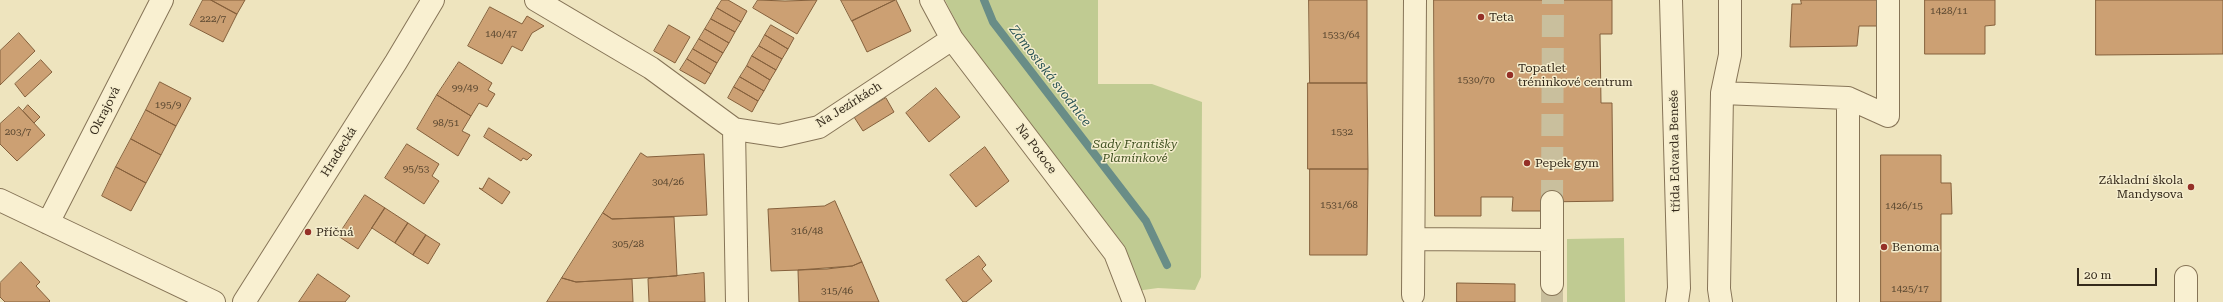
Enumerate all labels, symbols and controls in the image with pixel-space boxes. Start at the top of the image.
house number: 1428/11 [1930,5,1968,17]
place label: Teta [1489,10,1514,24]
marker: Teta [1476,12,1486,22]
house number: 222/7 [200,13,226,25]
water label: Zámostská svodnice [1006,22,1094,130]
house number: 140/47 [485,28,517,40]
house number: 1533/64 [1322,29,1360,41]
place label: Topatlet tréninkové centrum [1518,61,1633,89]
marker: Topatlet tréninkové centrum [1505,70,1515,80]
house number: 1530/70 [1457,74,1495,86]
street label: Na Jezírkách [814,79,884,131]
house number: 99/49 [452,82,478,94]
street label: Okrajová [87,84,123,138]
street label: třída Edvarda Beneše [1667,90,1683,212]
house number: 195/9 [155,99,181,111]
house number: 98/51 [433,117,459,129]
street label: Na Potoce [1013,121,1059,177]
street label: Hradecká [318,124,360,180]
house number: 203/7 [5,126,31,138]
house number: 1532 [1331,126,1353,138]
park label: Sady Františky Plamínkové [1093,137,1177,165]
place label: Pepek gym [1535,156,1599,170]
marker: Pepek gym [1522,158,1532,168]
house number: 95/53 [403,163,429,175]
place label: Základní škola Mandysova [2099,173,2183,201]
house number: 304/26 [652,176,684,188]
marker: Základní škola Mandysova [2186,182,2196,192]
house number: 1531/68 [1320,199,1358,211]
house number: 1426/15 [1885,200,1923,212]
place label: Příčná [316,225,353,239]
house number: 316/48 [791,225,823,237]
marker: Příčná [303,227,313,237]
house number: 305/28 [612,238,644,250]
place label: Benoma [1892,240,1939,254]
marker: Benoma [1879,242,1889,252]
scale bar [2079,260,2159,286]
text: 20 m [2084,268,2111,282]
house number: 1425/17 [1891,283,1929,295]
house number: 315/46 [821,285,853,297]

